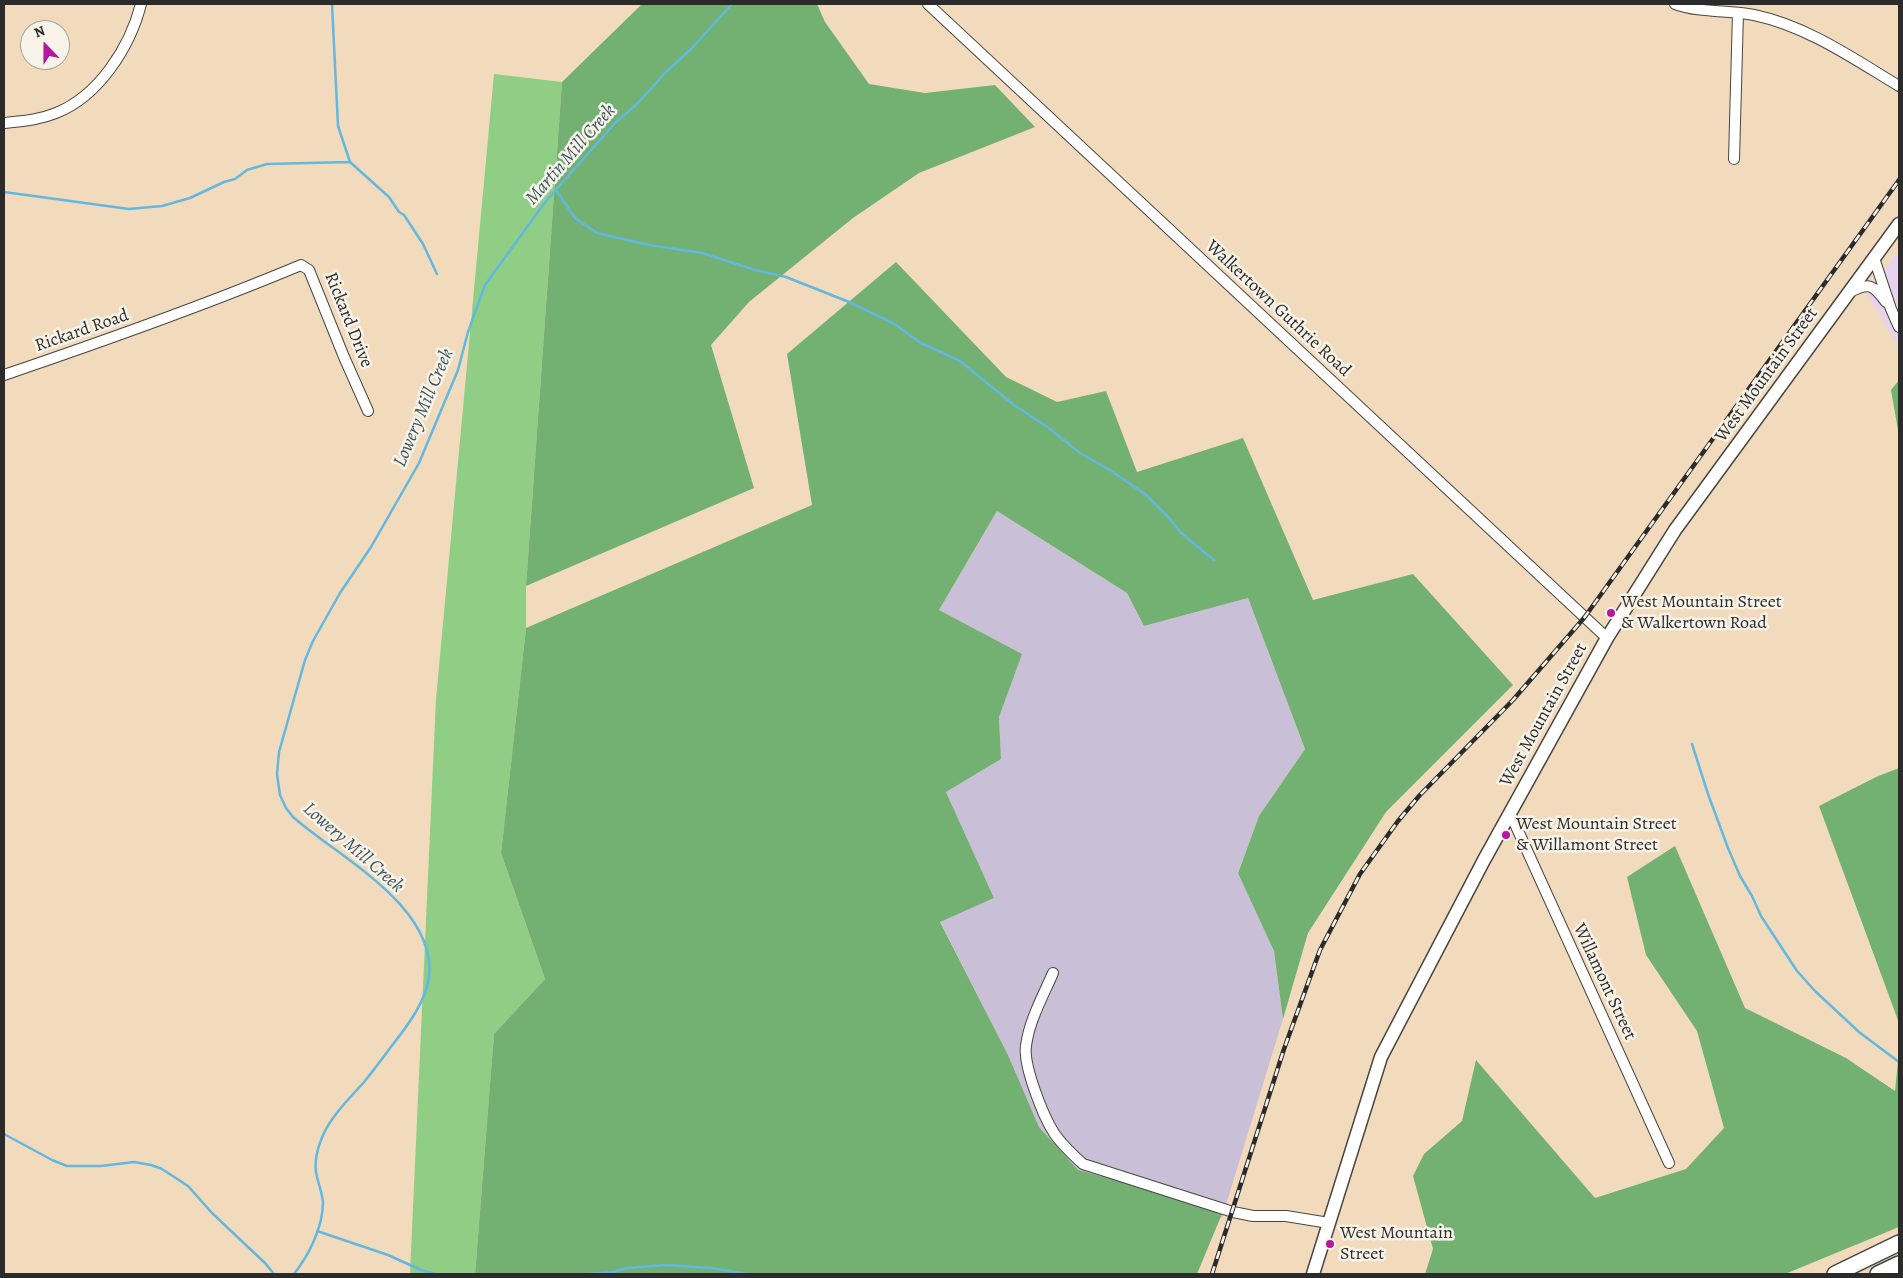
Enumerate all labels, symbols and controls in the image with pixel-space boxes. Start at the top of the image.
north arrow [20,20,70,70]
text: N [31,21,48,42]
water label: Martin Mill Creek [521,100,621,210]
street label: Walkertown Guthrie Road [1201,236,1355,382]
street label: Rickard Drive [319,269,377,371]
street label: West Mountain Street [1711,304,1823,446]
street label: Rickard Road [32,305,132,357]
water label: Lowery Mill Creek [389,345,459,471]
place label: West Mountain Street & Walkertown Road [1621,592,1782,634]
marker: West Mountain Street & Walkertown Road [1605,607,1617,619]
street label: West Mountain Street [1496,639,1592,791]
water label: Lowery Mill Creek [298,798,408,898]
place label: West Mountain Street & Willamont Street [1516,814,1677,856]
marker: West Mountain Street & Willamont Street [1500,829,1512,841]
street label: Willamont Street [1568,920,1640,1044]
place label: West Mountain Street [1340,1223,1453,1266]
marker: West Mountain Street [1324,1238,1336,1250]

